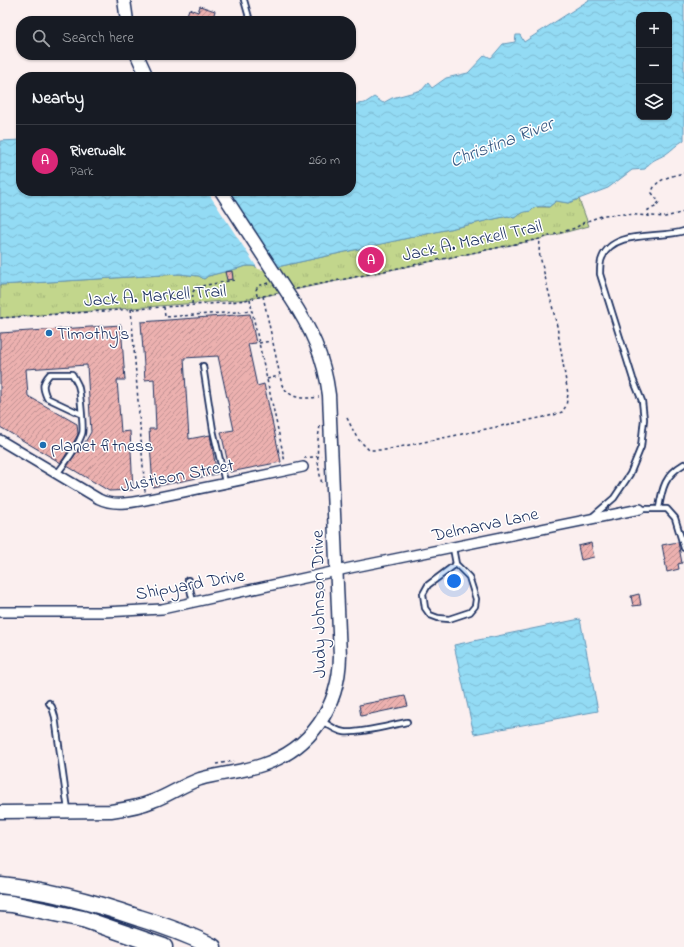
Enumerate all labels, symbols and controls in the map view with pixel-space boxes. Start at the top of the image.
map controls [636,12,672,120]
button: + [636,12,672,48]
search box [16,16,356,60]
icon: search [30,27,52,49]
text: Search here [62,27,134,49]
button: − [636,48,672,84]
button: layers [636,84,672,120]
text: Nearby [32,86,84,111]
water label: Christina River [446,110,560,175]
text: Riverwalk [70,140,126,162]
text: A [41,151,49,170]
text: 260 m [309,151,340,170]
text: Park [70,162,94,181]
street label: Jack A. Markell Trail [400,214,545,270]
pin: A [358,245,384,275]
street label: Jack A. Markell Trail [83,279,227,315]
place label: Timothy's [57,322,130,348]
marker: Timothy's [44,328,54,338]
place label: planet fitness [51,434,153,460]
marker: planet fitness [38,440,48,450]
street label: Justison Street [119,453,236,501]
street label: Delmarva Lane [429,502,542,550]
street label: Judy Johnson Drive [306,529,334,678]
street label: Shipyard Drive [134,563,248,608]
your location [444,571,464,591]

